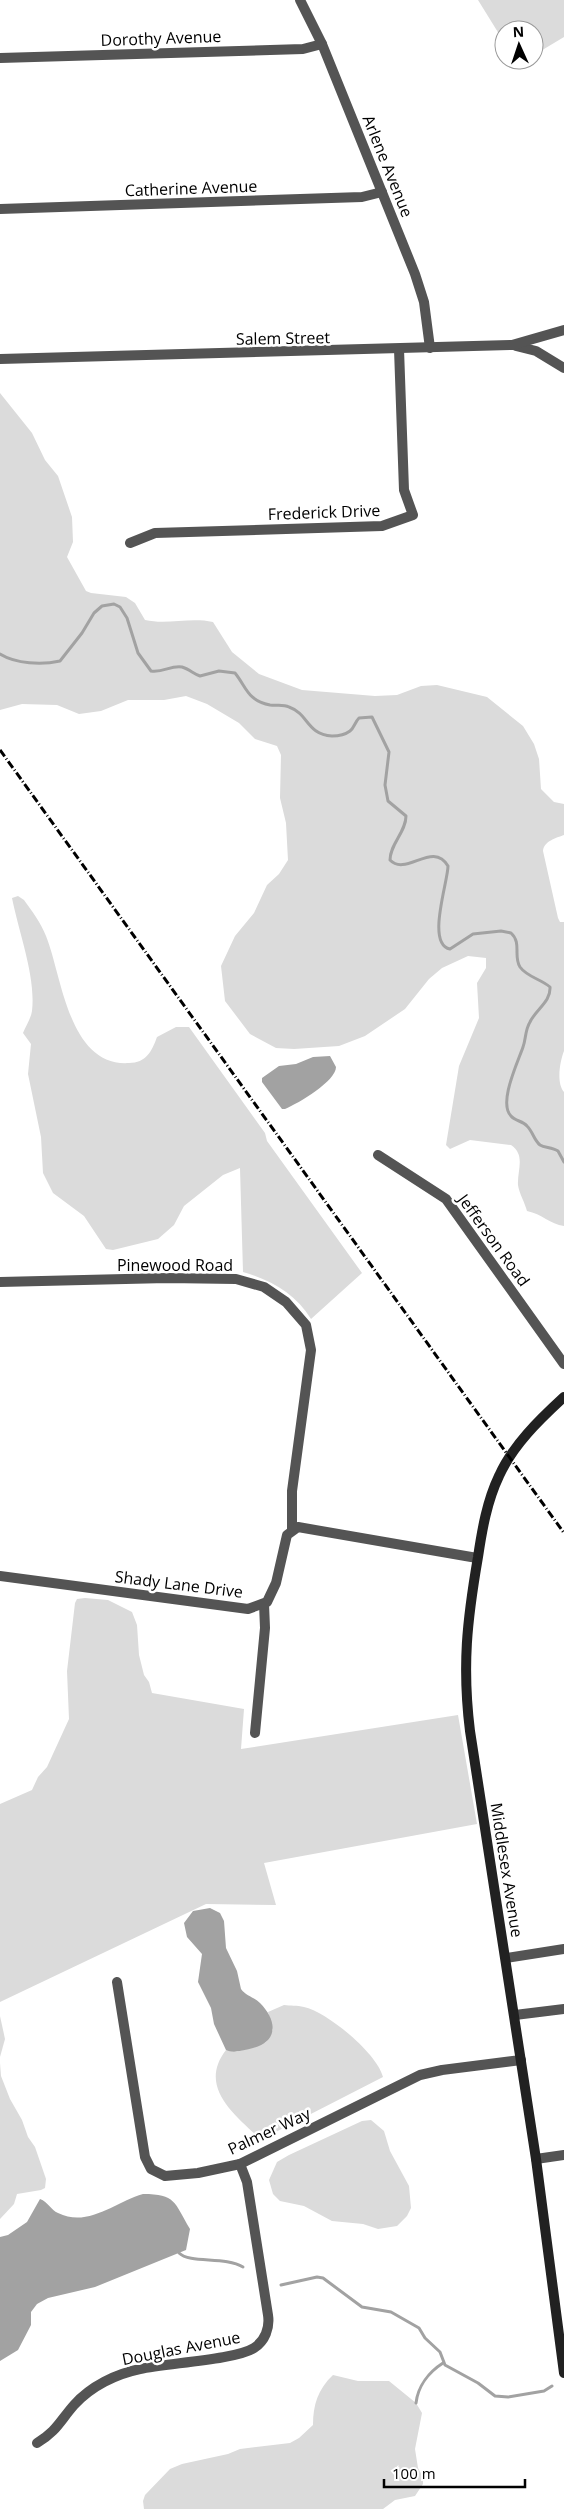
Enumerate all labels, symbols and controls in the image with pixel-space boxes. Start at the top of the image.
north arrow [494,20,544,70]
text: N [512,22,524,41]
street label: Dorothy Avenue [100,25,222,51]
street label: Arlene Avenue [358,112,418,220]
street label: Catherine Avenue [124,175,258,201]
street label: Salem Street [236,326,331,350]
street label: Frederick Drive [267,499,381,525]
street label: Jefferson Road [452,1188,535,1291]
street label: Pinewood Road [117,1254,233,1276]
street label: Shady Lane Drive [114,1565,244,1603]
street label: Middlesex Avenue [486,1801,528,1939]
street label: Palmer Way [224,2102,315,2160]
street label: Douglas Avenue [120,2326,242,2370]
scale bar [384,2456,525,2488]
text: 100 m [392,2463,436,2483]

